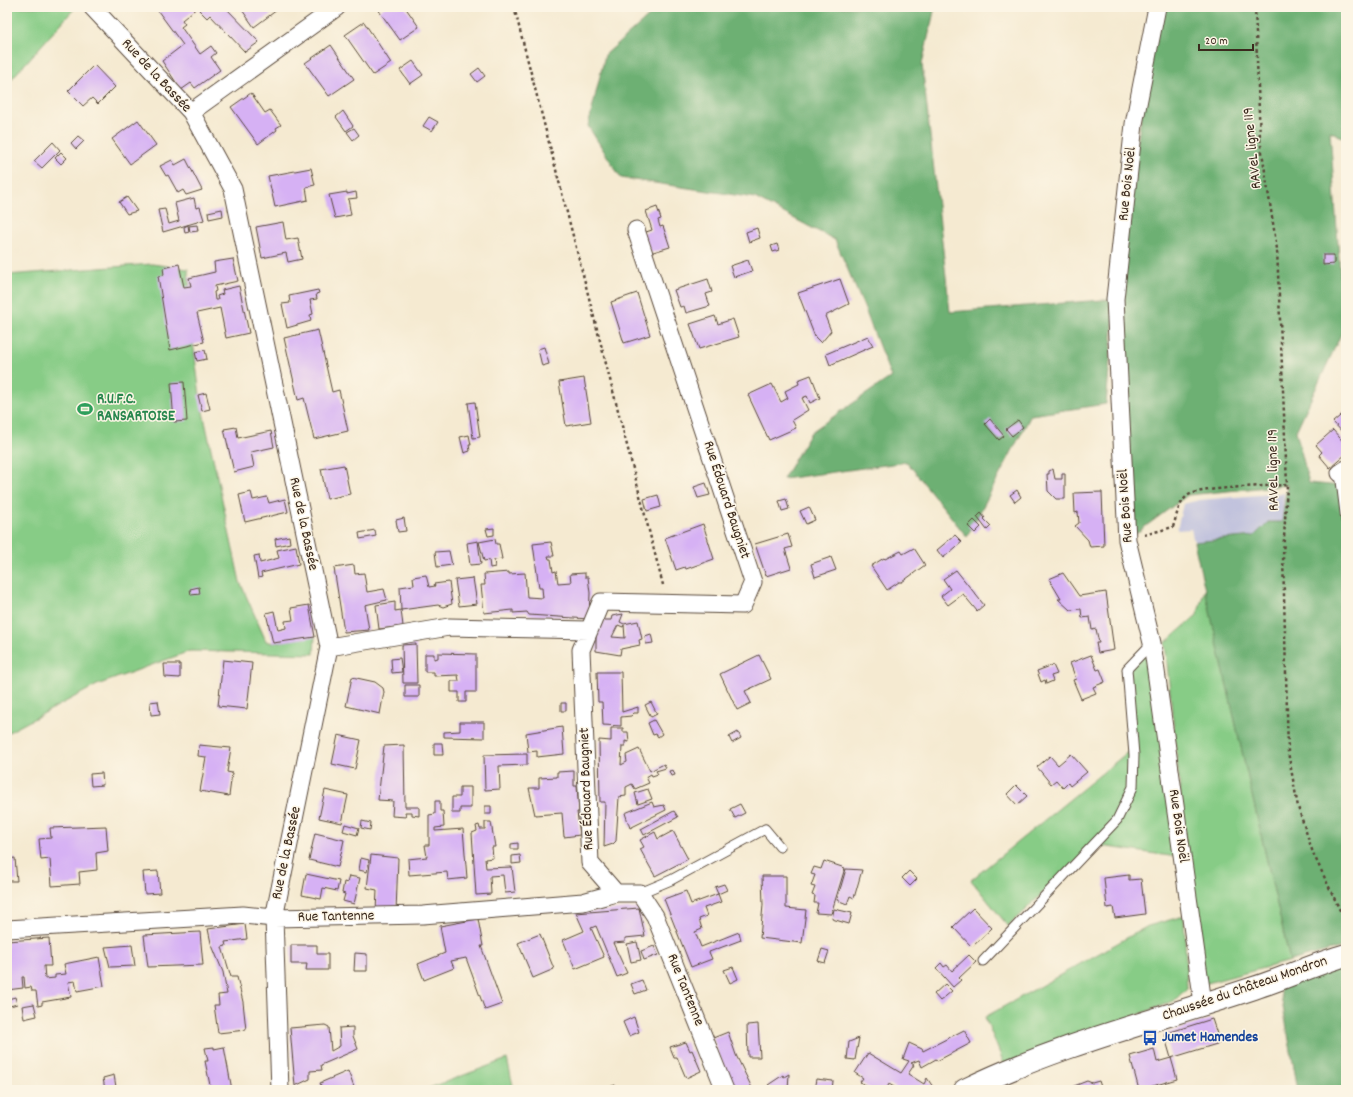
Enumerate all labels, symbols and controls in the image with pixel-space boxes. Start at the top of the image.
scale bar [1199,26,1253,52]
text: 20 m [1205,33,1228,50]
street label: Rue de la Bassée [116,34,197,118]
street label: RAVeL ligne 119 [1238,106,1268,190]
street label: Rue Bois Noël [1113,146,1143,222]
place label: R.U.F.C. RANSARTOISE [97,389,175,428]
sports icon: R.U.F.C. RANSARTOISE [76,400,94,418]
street label: RAVeL ligne 119 [1262,429,1286,511]
street label: Rue Édouard Baugniet [697,438,756,562]
street label: Rue Bois Noël [1112,468,1140,544]
street label: Rue de la Bassée [282,475,324,573]
street label: Rue Édouard Baugniet [574,727,600,851]
street label: Rue Bois Noël [1162,788,1194,865]
street label: Rue de la Bassée [266,804,308,902]
street label: Rue Tantenne [298,905,375,929]
street label: Rue Tantenne [660,950,710,1030]
street label: Chaussée du Château Mondron [1159,950,1331,1028]
place label: Jumet Hamendes [1162,1027,1258,1049]
bus stop icon: Jumet Hamendes [1141,1029,1159,1047]

